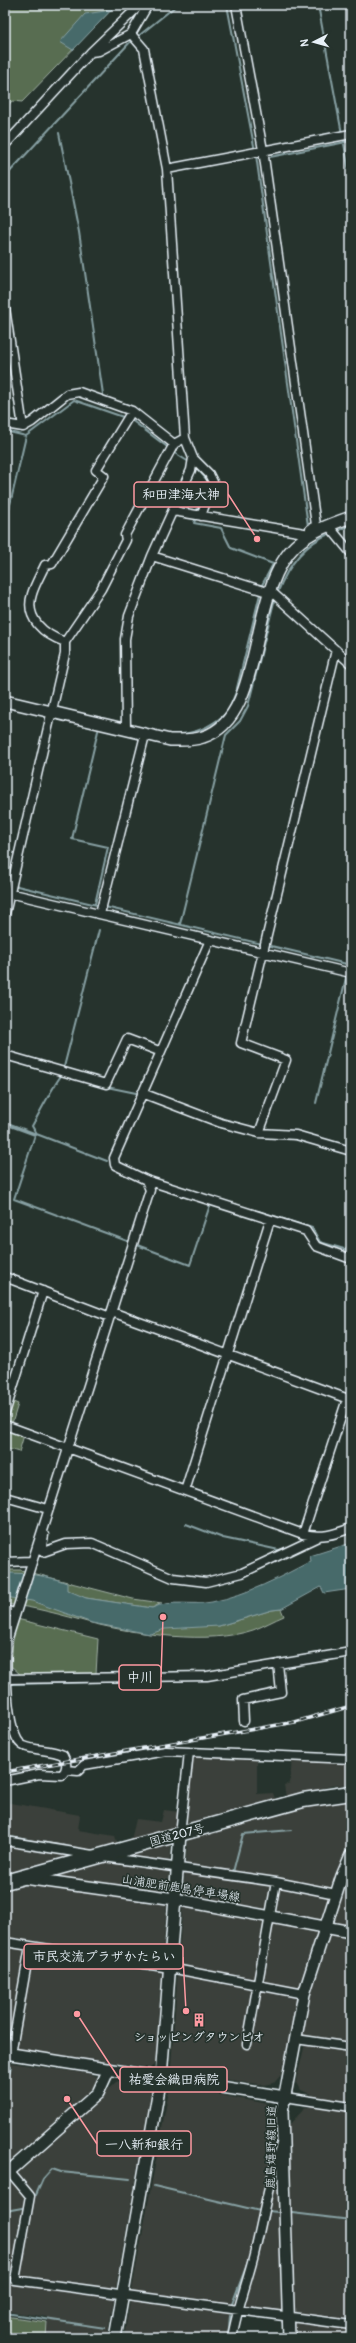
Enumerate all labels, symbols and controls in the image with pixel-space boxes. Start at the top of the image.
north arrow [294,22,334,62]
text: N [298,38,311,47]
callout: 和田津海大神 [134,482,228,507]
text: 和田津海大神 [142,487,220,503]
callout: 中川 [119,1665,161,1690]
text: 中川 [127,1670,153,1686]
street label: 国道207号 [148,1821,207,1850]
street label: 山浦肥前鹿島停車場線 [120,1872,241,1905]
callout: 市民交流プラザかたらい [24,1944,183,1969]
text: 市民交流プラザかたらい [32,1949,176,1965]
building icon: ショッピングタウンピオ [191,2012,207,2028]
place label: ショッピングタウンピオ [134,2030,264,2045]
callout: 祐愛会織田病院 [120,2067,227,2092]
text: 祐愛会織田病院 [128,2072,220,2088]
street label: 鹿島嬉野線旧道 [263,2105,280,2189]
callout: 一八新和銀行 [97,2131,191,2156]
text: 一八新和銀行 [105,2137,183,2153]

